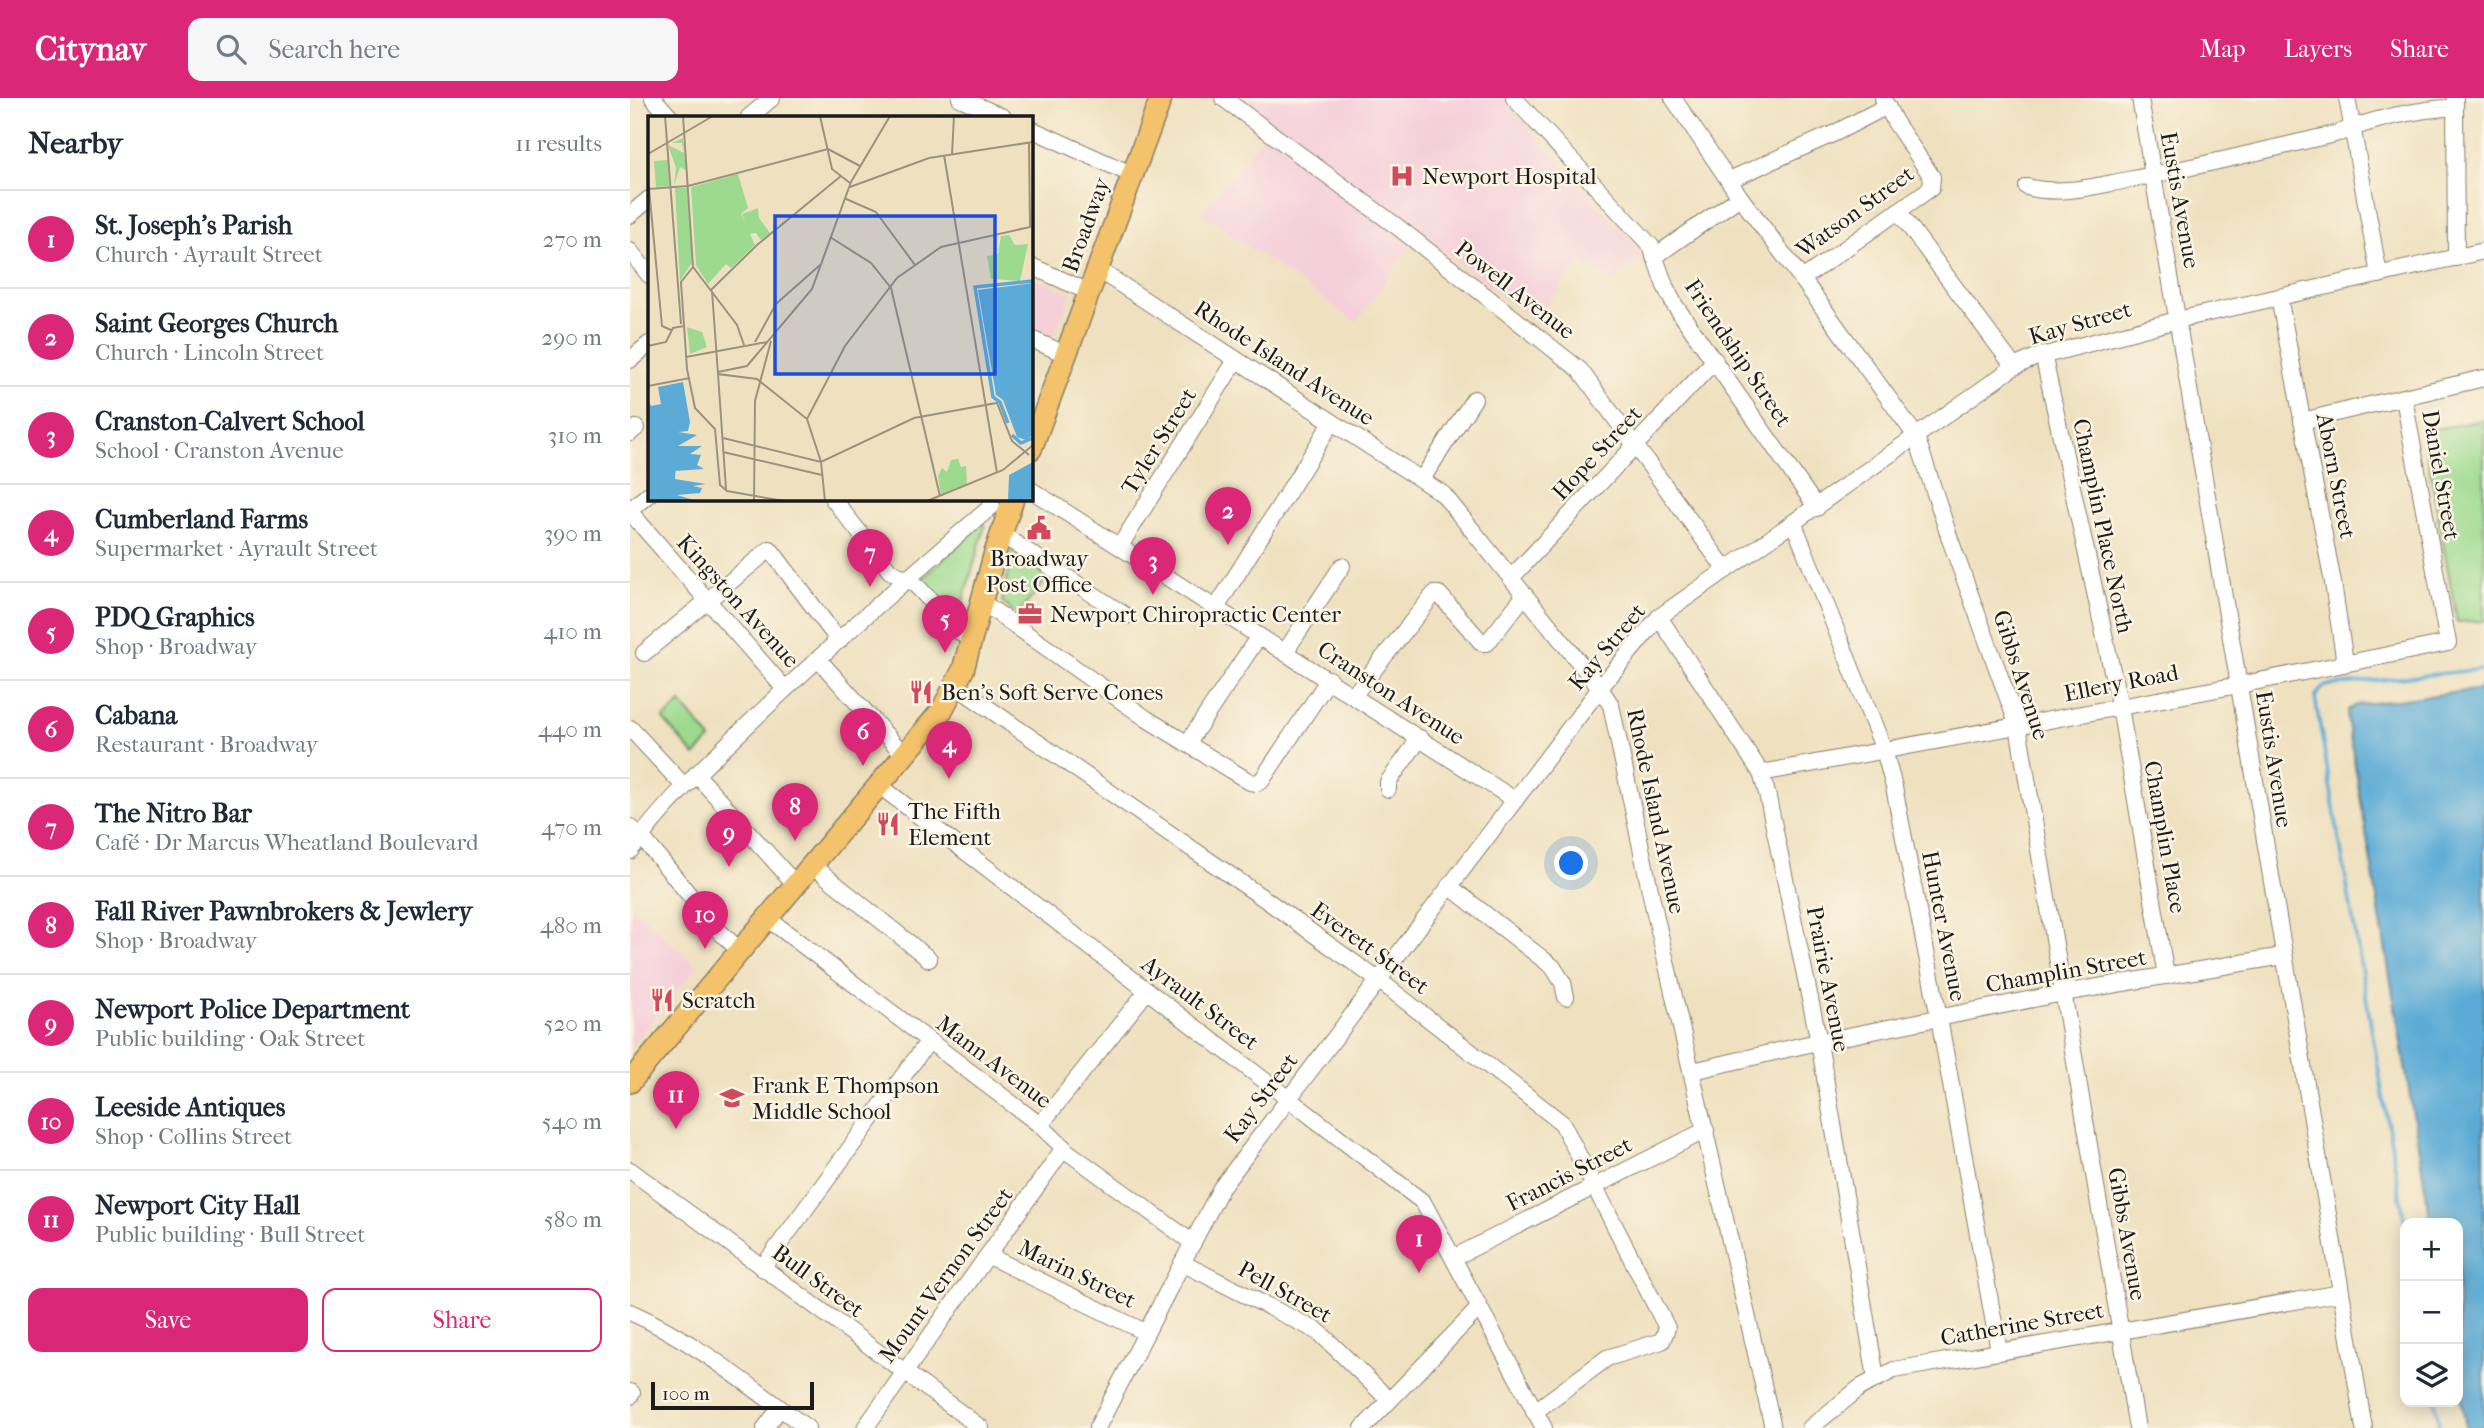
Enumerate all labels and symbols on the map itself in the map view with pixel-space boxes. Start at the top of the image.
inset map [648,116,1032,500]
street label: Eustis Avenue [2155,130,2205,270]
street label: Watson Street [1790,160,1919,264]
hospital icon: Newport Hospital [1388,162,1416,190]
place label: Newport Hospital [1422,163,1597,190]
street label: Broadway [1056,173,1116,276]
street label: Powell Avenue [1450,235,1580,345]
street label: Friendship Street [1679,274,1797,432]
street label: Rhode Island Avenue [1189,295,1379,431]
street label: Kay Street [2026,296,2134,350]
street label: Tyler Street [1116,383,1202,499]
street label: Hope Street [1547,400,1647,506]
street label: Daniel Street [2416,408,2466,542]
street label: Aborn Street [2310,410,2361,541]
street label: Champlin Place North [2067,416,2139,636]
pin: 2 [1205,487,1251,545]
public building icon: Broadway Post Office [1025,514,1053,542]
street label: Kingston Avenue [671,529,805,673]
pin: 7 [847,529,893,587]
pin: 3 [1130,537,1176,595]
place label: Broadway Post Office [986,545,1092,598]
pin: 5 [922,595,968,653]
street label: Kay Street [1563,598,1651,696]
office icon: Newport Chiropractic Center [1016,600,1044,628]
place label: Newport Chiropractic Center [1050,601,1341,628]
street label: Gibbs Avenue [1987,607,2055,743]
street label: Cranston Avenue [1312,635,1470,751]
street label: Ellery Road [2061,659,2181,707]
restaurant icon: Ben's Soft Serve Cones [907,678,935,706]
place label: Ben's Soft Serve Cones [941,679,1163,706]
street label: Eustis Avenue [2250,689,2298,829]
street label: Rhode Island Avenue [1621,706,1691,916]
pin: 6 [840,708,886,766]
pin: 4 [926,721,972,779]
street label: Champlin Place [2138,759,2192,915]
pin: 8 [772,783,818,841]
place label: The Fifth Element [908,798,1001,851]
pin: 9 [706,809,752,867]
restaurant icon: The Fifth Element [874,810,902,838]
your location [1554,846,1588,880]
street label: Hunter Avenue [1916,848,1972,1004]
pin: 10 [682,891,728,949]
street label: Everett Street [1306,896,1434,1000]
street label: Prairie Avenue [1801,904,1855,1054]
street label: Champlin Street [1984,944,2148,998]
street label: Ayrault Street [1135,950,1264,1056]
restaurant icon: Scratch [648,986,676,1014]
place label: Scratch [682,987,756,1014]
street label: Mann Avenue [931,1010,1057,1114]
street label: Kay Street [1219,1048,1303,1148]
pin: 11 [653,1071,699,1129]
place label: Frank E Thompson Middle School [752,1072,940,1125]
school or university icon: Frank E Thompson Middle School [718,1084,746,1112]
street label: Francis Street [1502,1131,1636,1217]
street label: Gibbs Avenue [2102,1165,2152,1303]
street label: Mount Vernon Street [873,1182,1019,1368]
pin: 1 [1396,1215,1442,1273]
street label: Marin Street [1014,1234,1140,1314]
street label: Bull Street [767,1239,869,1323]
street label: Pell Street [1233,1255,1337,1329]
street label: Catherine Street [1938,1296,2106,1352]
scale bar [651,1379,814,1411]

